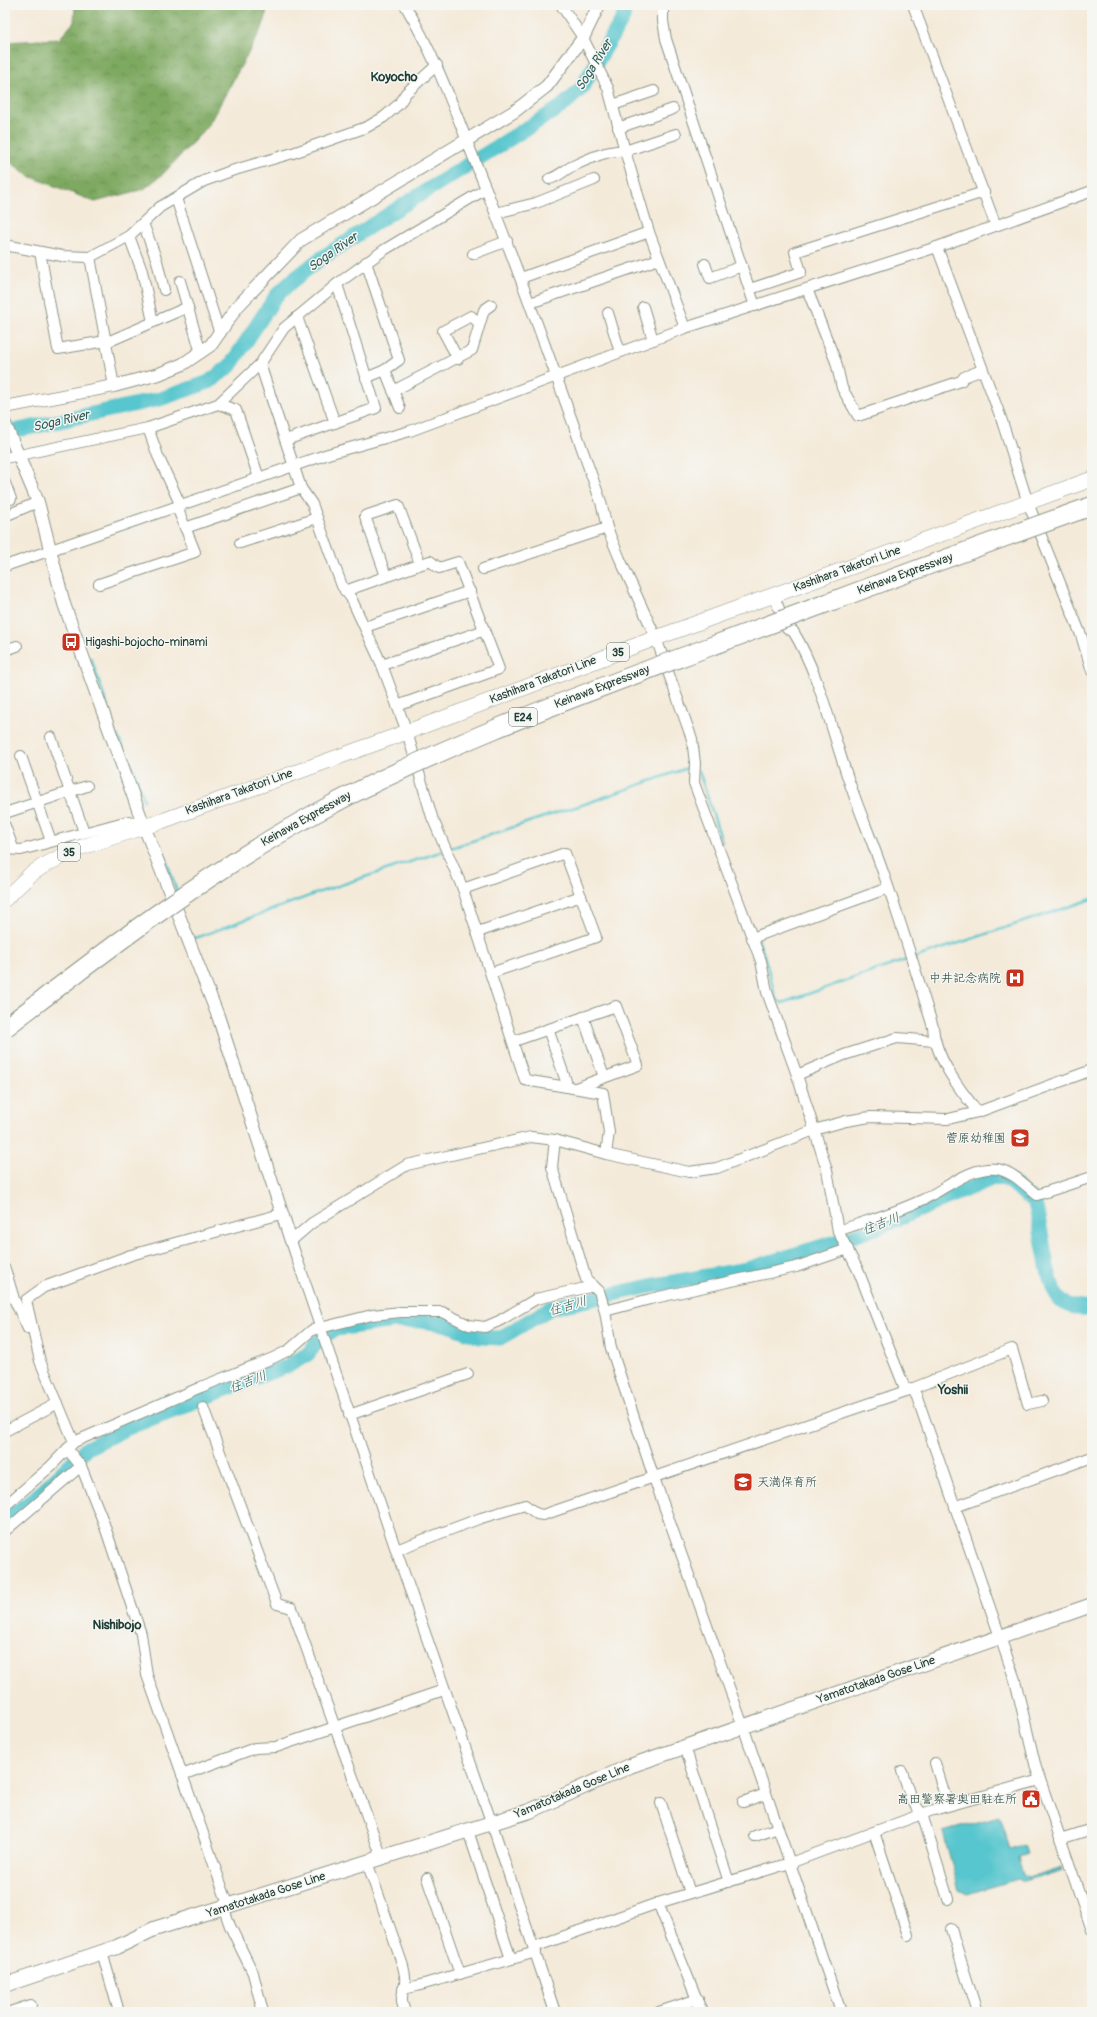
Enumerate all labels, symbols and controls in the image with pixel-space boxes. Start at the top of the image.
water label: Soga River [572,35,617,93]
district label: Koyocho [370,69,418,85]
water label: Soga River [305,228,363,275]
water label: Soga River [31,406,93,435]
street label: Kashihara Takatori Line [791,543,903,595]
street label: Keinawa Expressway [855,550,955,598]
bus stop icon: Higashi-bojocho-minami [60,631,82,653]
place label: Higashi-bojocho-minami [85,635,207,650]
road number: 35 [607,643,629,661]
street label: Kashihara Takatori Line [487,653,599,707]
street label: Keinawa Expressway [552,662,652,712]
road number: E24 [509,708,537,726]
street label: Kashihara Takatori Line [183,766,295,818]
street label: Keinawa Expressway [258,788,354,850]
road number: 35 [58,843,80,861]
hospital icon: 中井記念病院 [1004,967,1026,989]
place label: 中井記念病院 [929,971,1001,986]
school or university icon: 菅原幼稚園 [1009,1127,1031,1149]
place label: 菅原幼稚園 [946,1131,1006,1146]
water label: 住吉川 [860,1210,902,1238]
water label: 住吉川 [547,1293,589,1319]
water label: 住吉川 [227,1368,269,1396]
district label: Yoshii [937,1382,969,1398]
school or university icon: 天満保育所 [732,1471,754,1493]
place label: 天満保育所 [757,1475,817,1490]
district label: Nishibojo [93,1617,141,1633]
street label: Yamatotakada Gose Line [814,1653,937,1708]
street label: Yamatotakada Gose Line [511,1760,632,1823]
public building icon: 高田警察署奥田駐在所 [1020,1788,1042,1810]
place label: 高田警察署奥田駐在所 [897,1792,1017,1807]
street label: Yamatotakada Gose Line [204,1869,327,1922]

